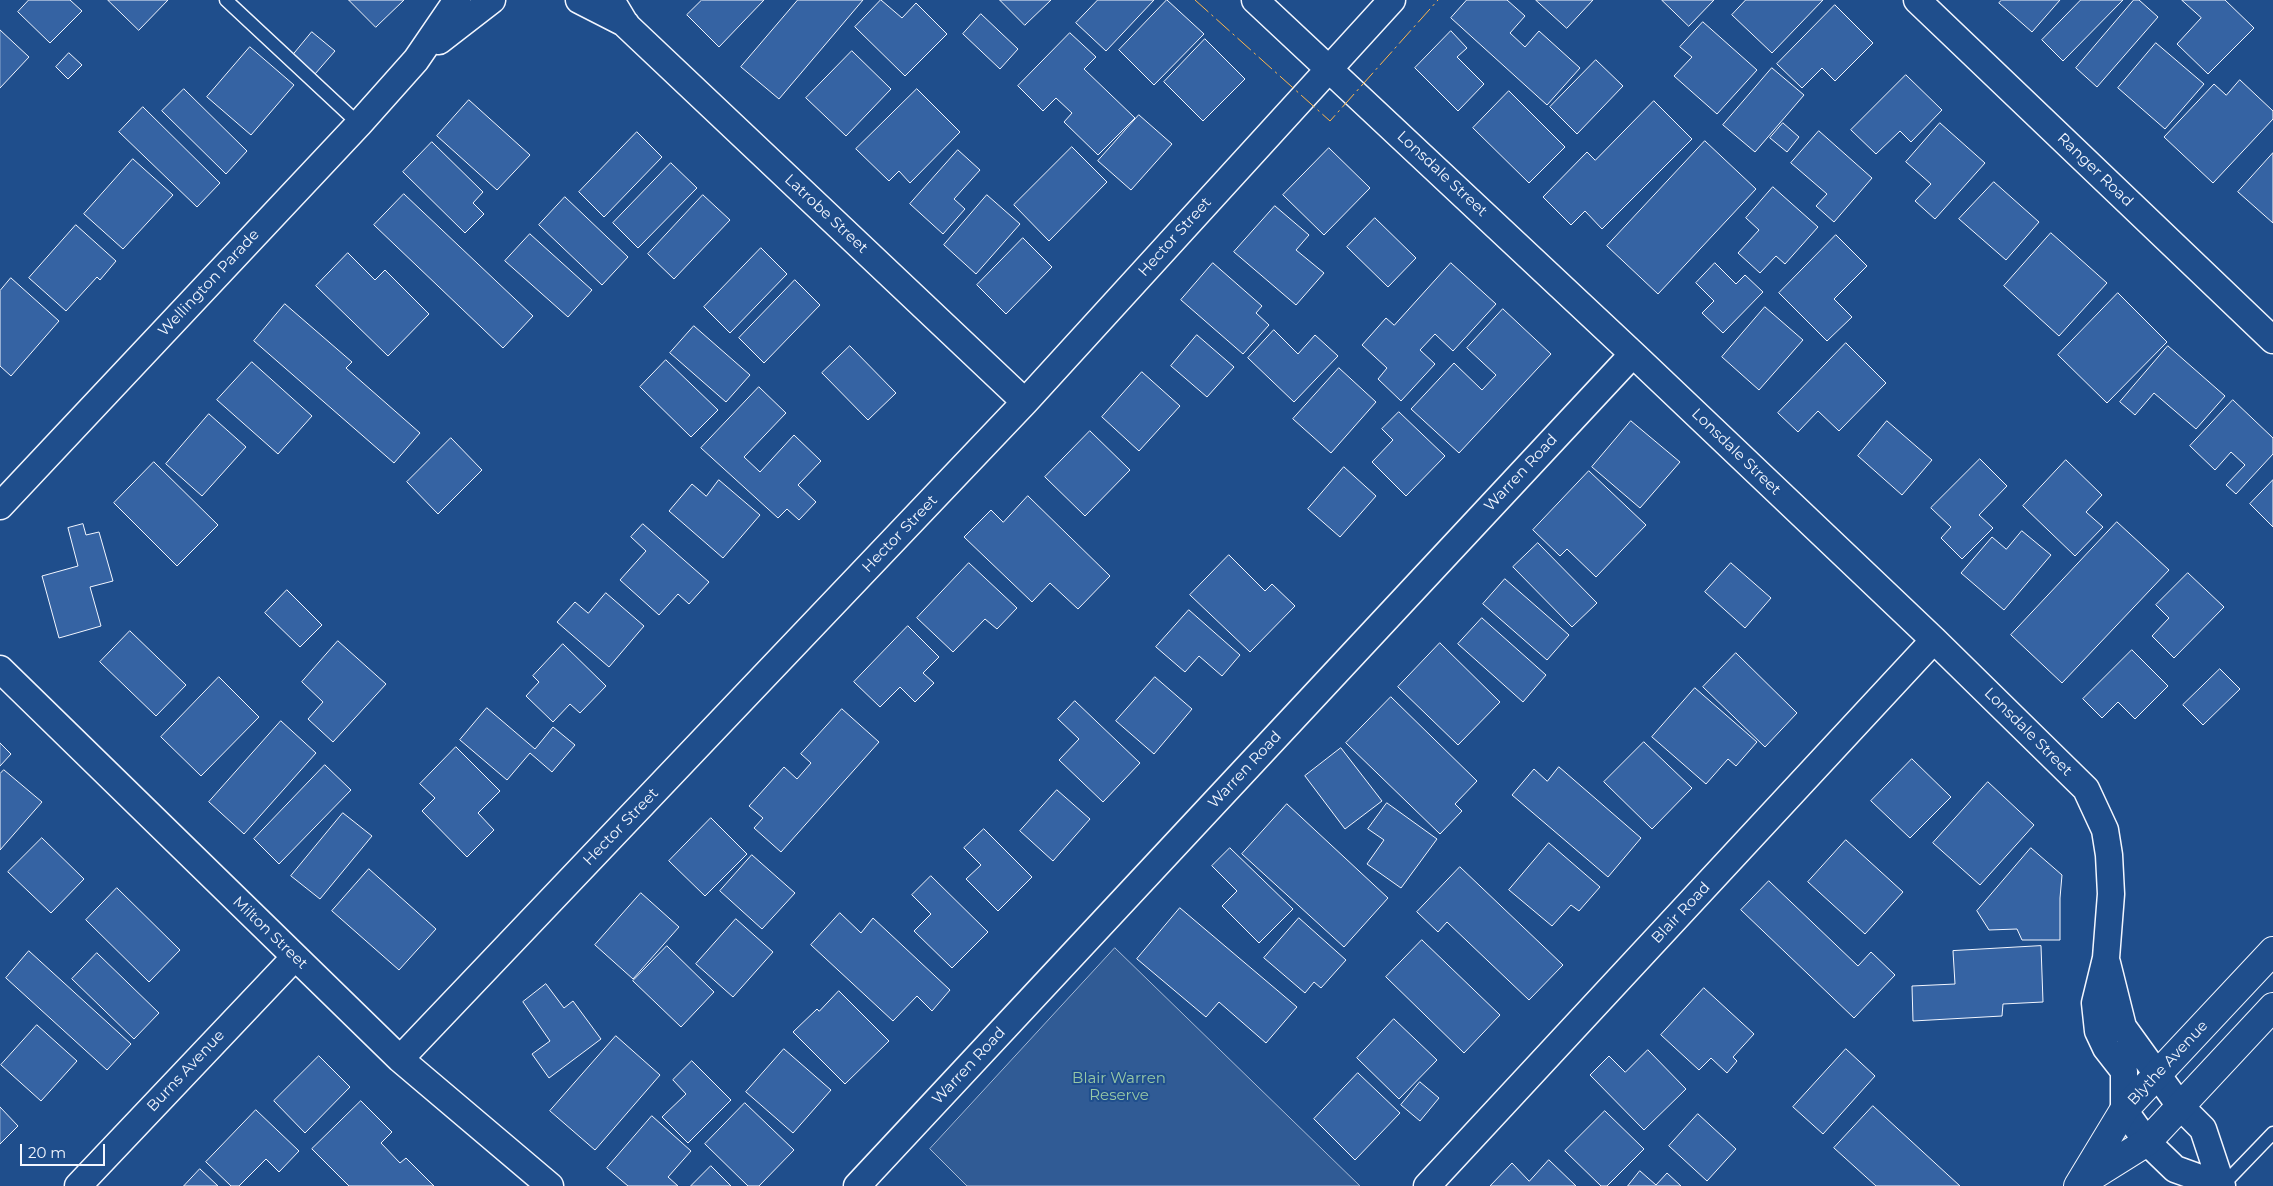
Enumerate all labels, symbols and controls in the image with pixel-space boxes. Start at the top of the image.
street label: Lonsdale Street [1393,128,1491,220]
street label: Ranger Road [2053,129,2137,211]
street label: Latrobe Street [781,171,871,257]
street label: Hector Street [1135,194,1215,280]
street label: Wellington Parade [155,226,263,340]
street label: Lonsdale Street [1688,405,1784,499]
street label: Warren Road [1481,431,1561,515]
street label: Hector Street [859,492,941,576]
street label: Lonsdale Street [1980,684,2076,780]
street label: Warren Road [1205,728,1285,812]
street label: Hector Street [580,785,662,869]
street label: Blair Road [1648,879,1714,947]
street label: Milton Street [229,893,311,973]
street label: Blythe Avenue [2124,1017,2212,1109]
street label: Warren Road [929,1024,1009,1108]
street label: Burns Avenue [144,1026,228,1116]
park label: Blair Warren Reserve [1072,1070,1166,1105]
scale bar [22,1134,108,1166]
text: 20 m [28,1143,66,1162]

